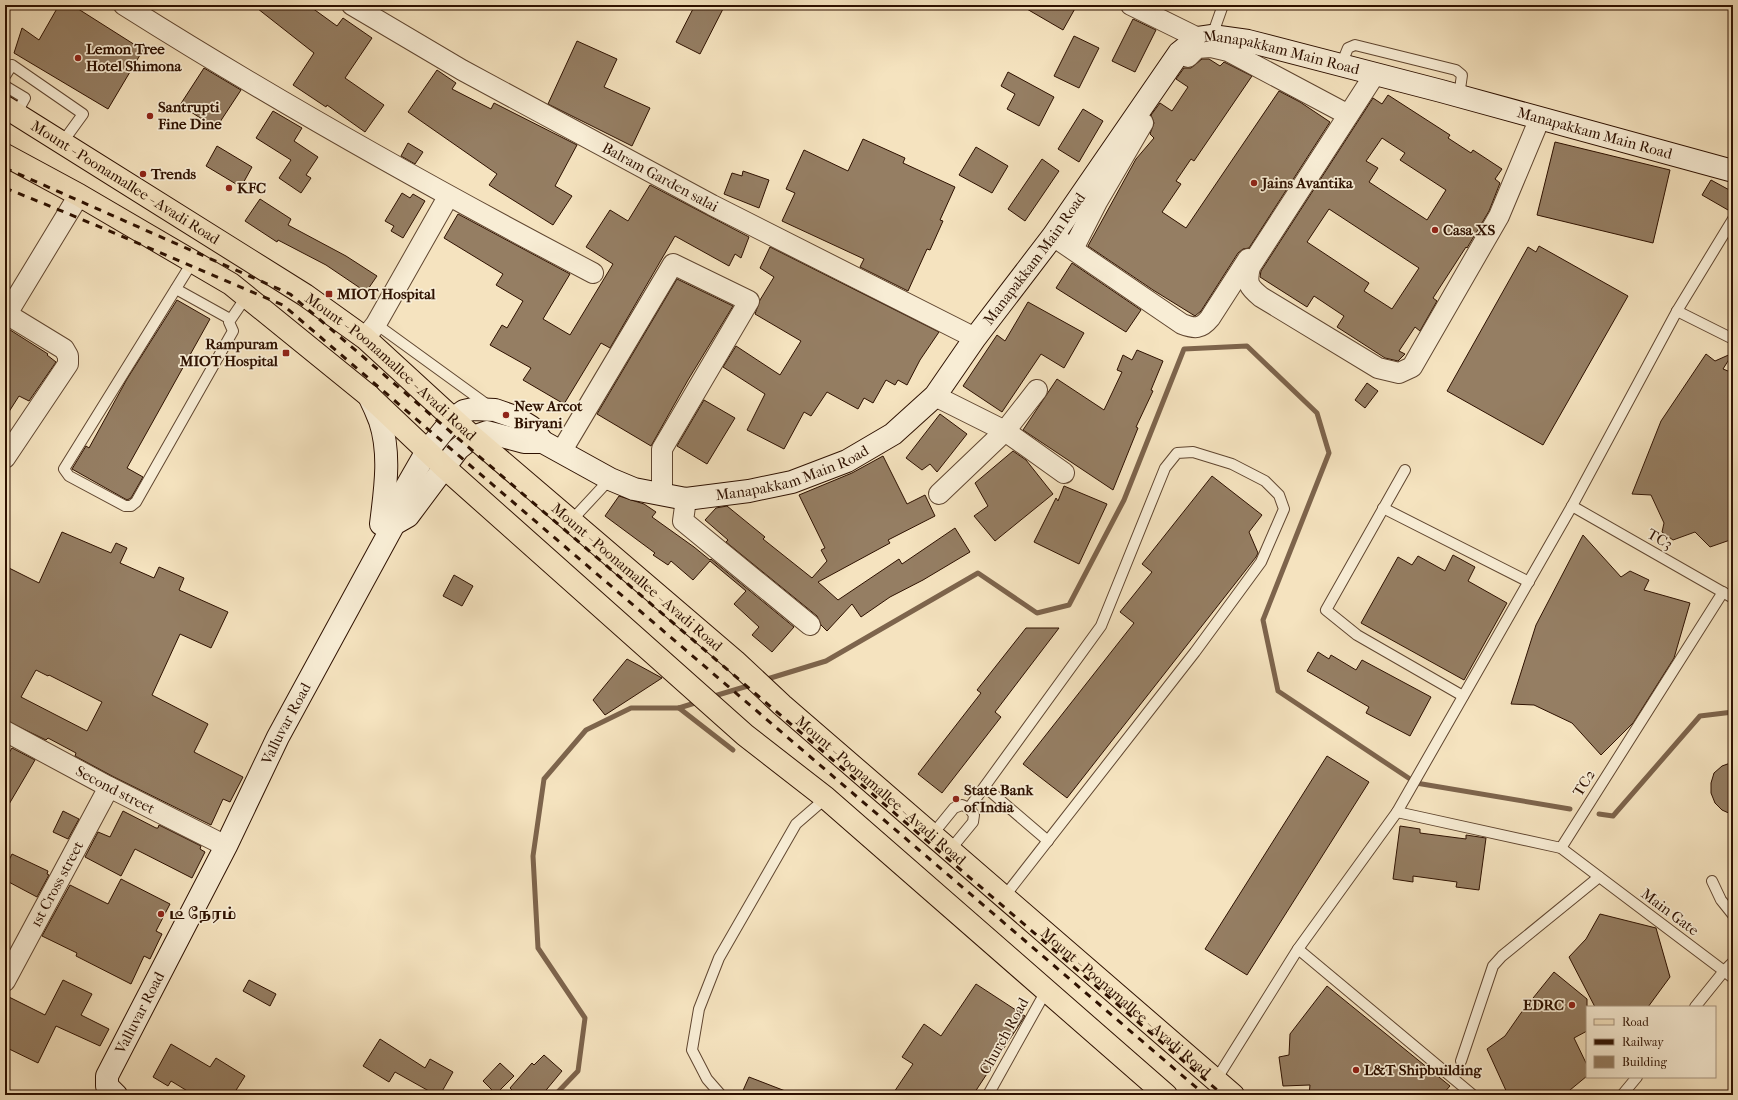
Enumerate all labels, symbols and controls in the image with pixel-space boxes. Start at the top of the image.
street label: Manapakkam Main Road [1202,26,1362,79]
place label: Lemon Tree Hotel Shimona [86,40,183,75]
marker: Lemon Tree Hotel Shimona [73,53,83,63]
place label: Santrupti Fine Dine [157,98,222,133]
street label: Manapakkam Main Road [1515,103,1675,163]
marker: Santrupti Fine Dine [145,111,155,121]
street label: Mount - Poonamallee - Avadi Road [28,117,224,249]
street label: Balram Garden salai [599,138,722,216]
place label: Trends [150,165,197,183]
marker: Trends [138,169,148,179]
place label: Jains Avantika [1260,174,1354,192]
marker: Jains Avantika [1249,178,1259,188]
place label: KFC [237,179,266,197]
marker: KFC [224,183,234,193]
street label: Manapakkam Main Road [979,189,1090,328]
place label: Casa XS [1443,221,1495,239]
marker: Casa XS [1430,225,1440,235]
place label: MIOT Hospital [336,285,436,303]
street label: Mount - Poonamallee - Avadi Road [302,289,481,445]
marker: MIOT Hospital [324,289,334,299]
place label: Rampuram MIOT Hospital [179,335,279,370]
marker: Rampuram MIOT Hospital [281,348,291,358]
place label: New Arcot Biryani [514,397,583,432]
marker: New Arcot Biryani [501,410,511,420]
street label: Manapakkam Main Road [714,441,872,504]
street label: Mount - Poonamallee - Avadi Road [548,499,727,656]
street label: TC3 [1644,525,1676,553]
street label: Valluvar Road [257,679,315,768]
street label: Mount - Poonamallee - Avadi Road [792,712,970,869]
street label: Second street [73,762,159,818]
street label: TC2 [1569,766,1599,800]
place label: State Bank of India [964,781,1034,816]
marker: State Bank of India [951,794,961,804]
street label: 1st Cross street [27,837,88,930]
street label: Main Gate [1638,885,1703,940]
place label: டீ நேரம் [169,905,236,924]
marker: டீ நேரம் [156,909,166,919]
street label: Mount - Poonamallee - Avadi Road [1037,924,1215,1081]
street label: Valluvar Road [111,968,169,1058]
street label: Church Road [976,994,1033,1077]
place label: EDRC [1523,996,1564,1014]
marker: EDRC [1567,1000,1577,1010]
legend [1586,1006,1716,1078]
text: Road [1622,1015,1649,1029]
text: Railway [1622,1035,1664,1049]
text: Building [1622,1055,1667,1069]
place label: L&T Shipbuilding [1364,1061,1482,1079]
marker: L&T Shipbuilding [1351,1065,1361,1075]

